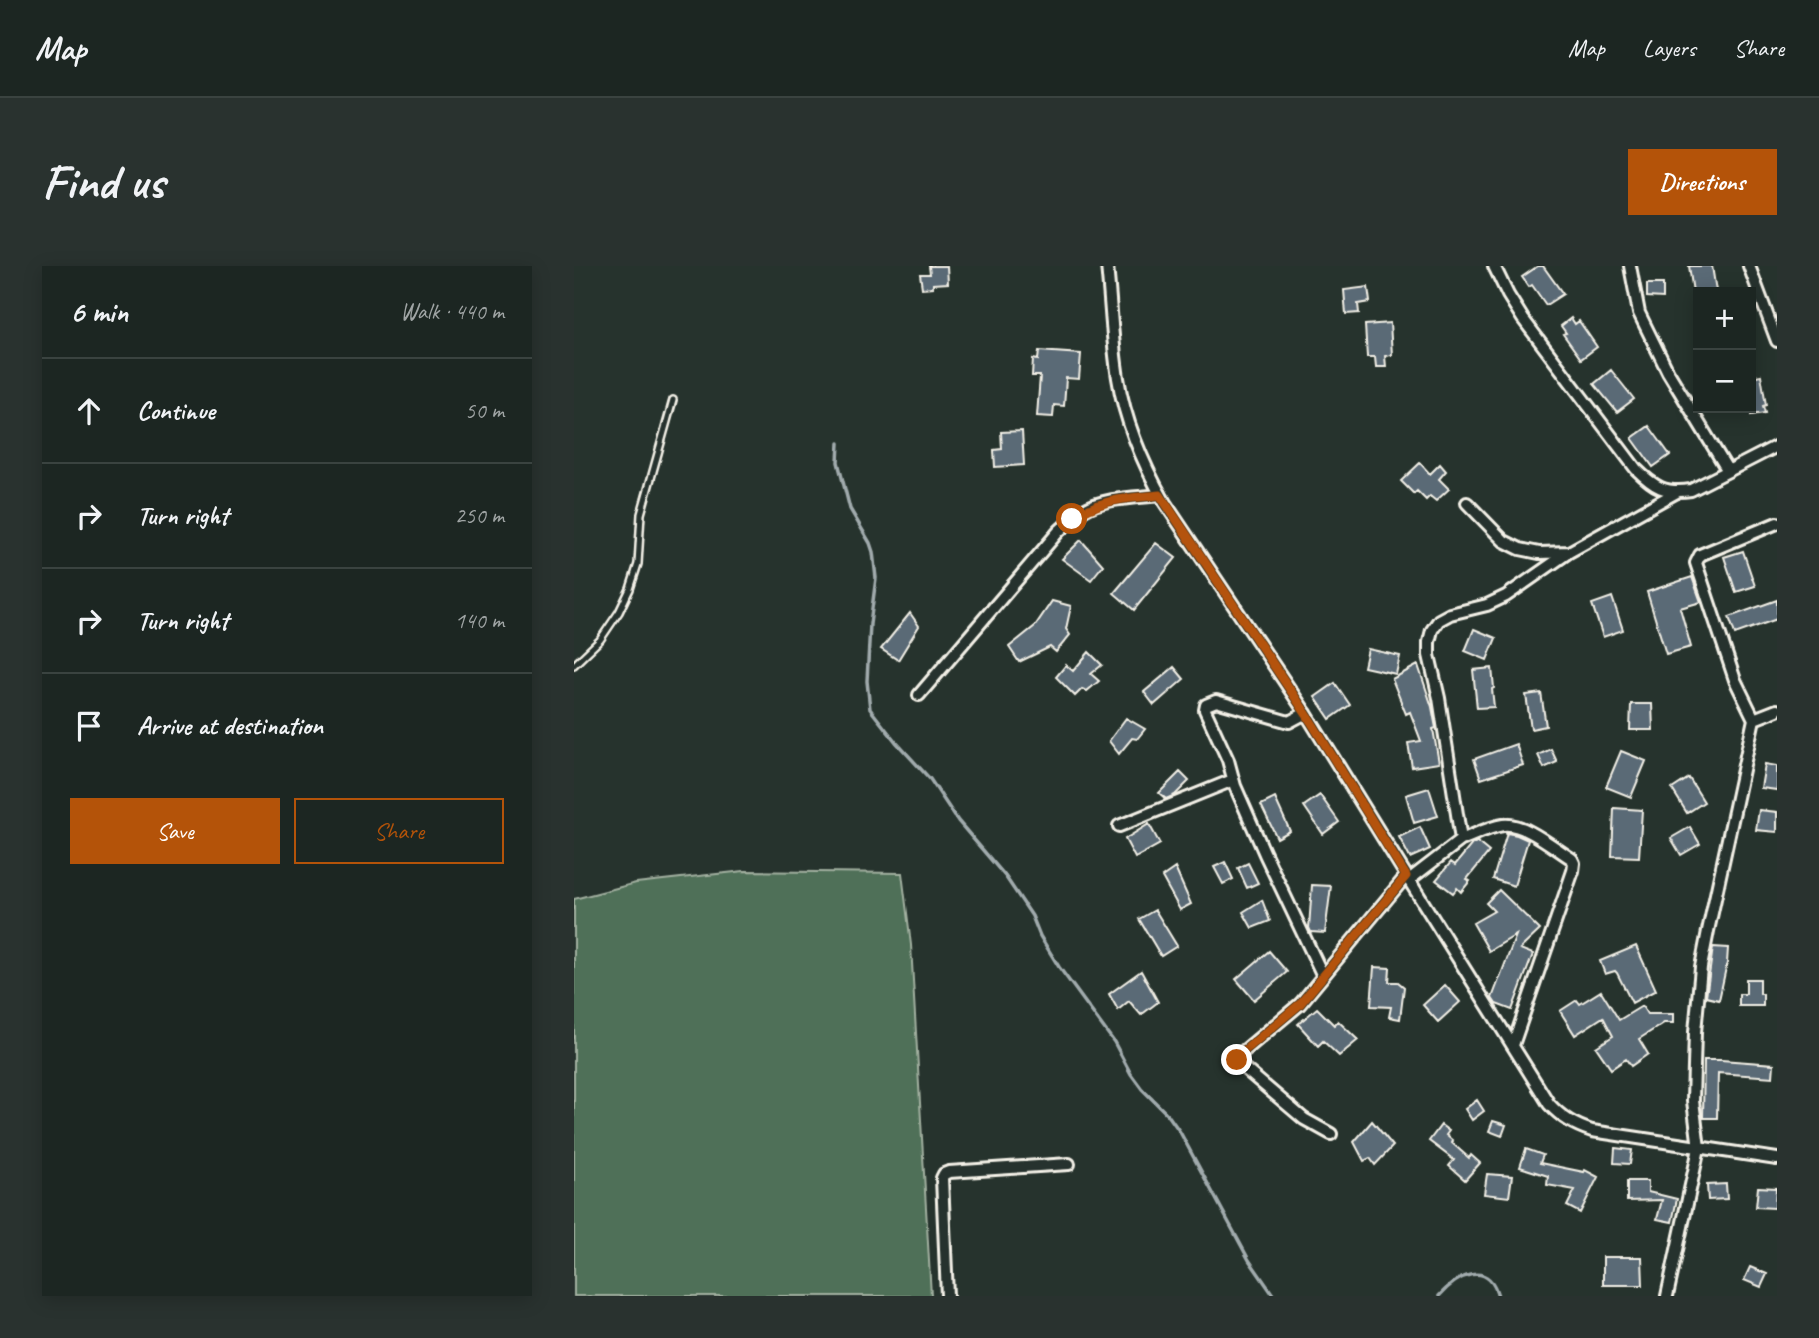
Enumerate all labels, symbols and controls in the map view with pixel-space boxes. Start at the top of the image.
text: Map [35,27,86,69]
text: Map [1568,33,1605,63]
text: Layers [1643,33,1696,63]
text: Share [1734,33,1784,63]
button: Directions [1628,149,1777,215]
text: Find us [42,151,164,213]
map controls [1693,287,1756,413]
button: + [1693,287,1756,350]
text: 6 min [70,293,128,331]
text: Walk · 440 m [400,297,504,326]
button: − [1693,350,1756,413]
icon: ahead [70,392,108,430]
text: Continue [137,394,215,427]
text: 50 m [465,396,504,425]
icon: right [70,497,108,535]
text: Turn right [137,499,228,532]
text: 250 m [455,501,504,530]
route start [1056,503,1087,534]
icon: right [70,602,108,640]
text: Turn right [137,604,228,637]
text: 140 m [455,606,504,635]
icon: arrive [70,707,108,745]
text: Arrive at destination [137,709,323,742]
button: Save [70,798,280,864]
button: Share [294,798,504,864]
route end [1221,1044,1252,1075]

